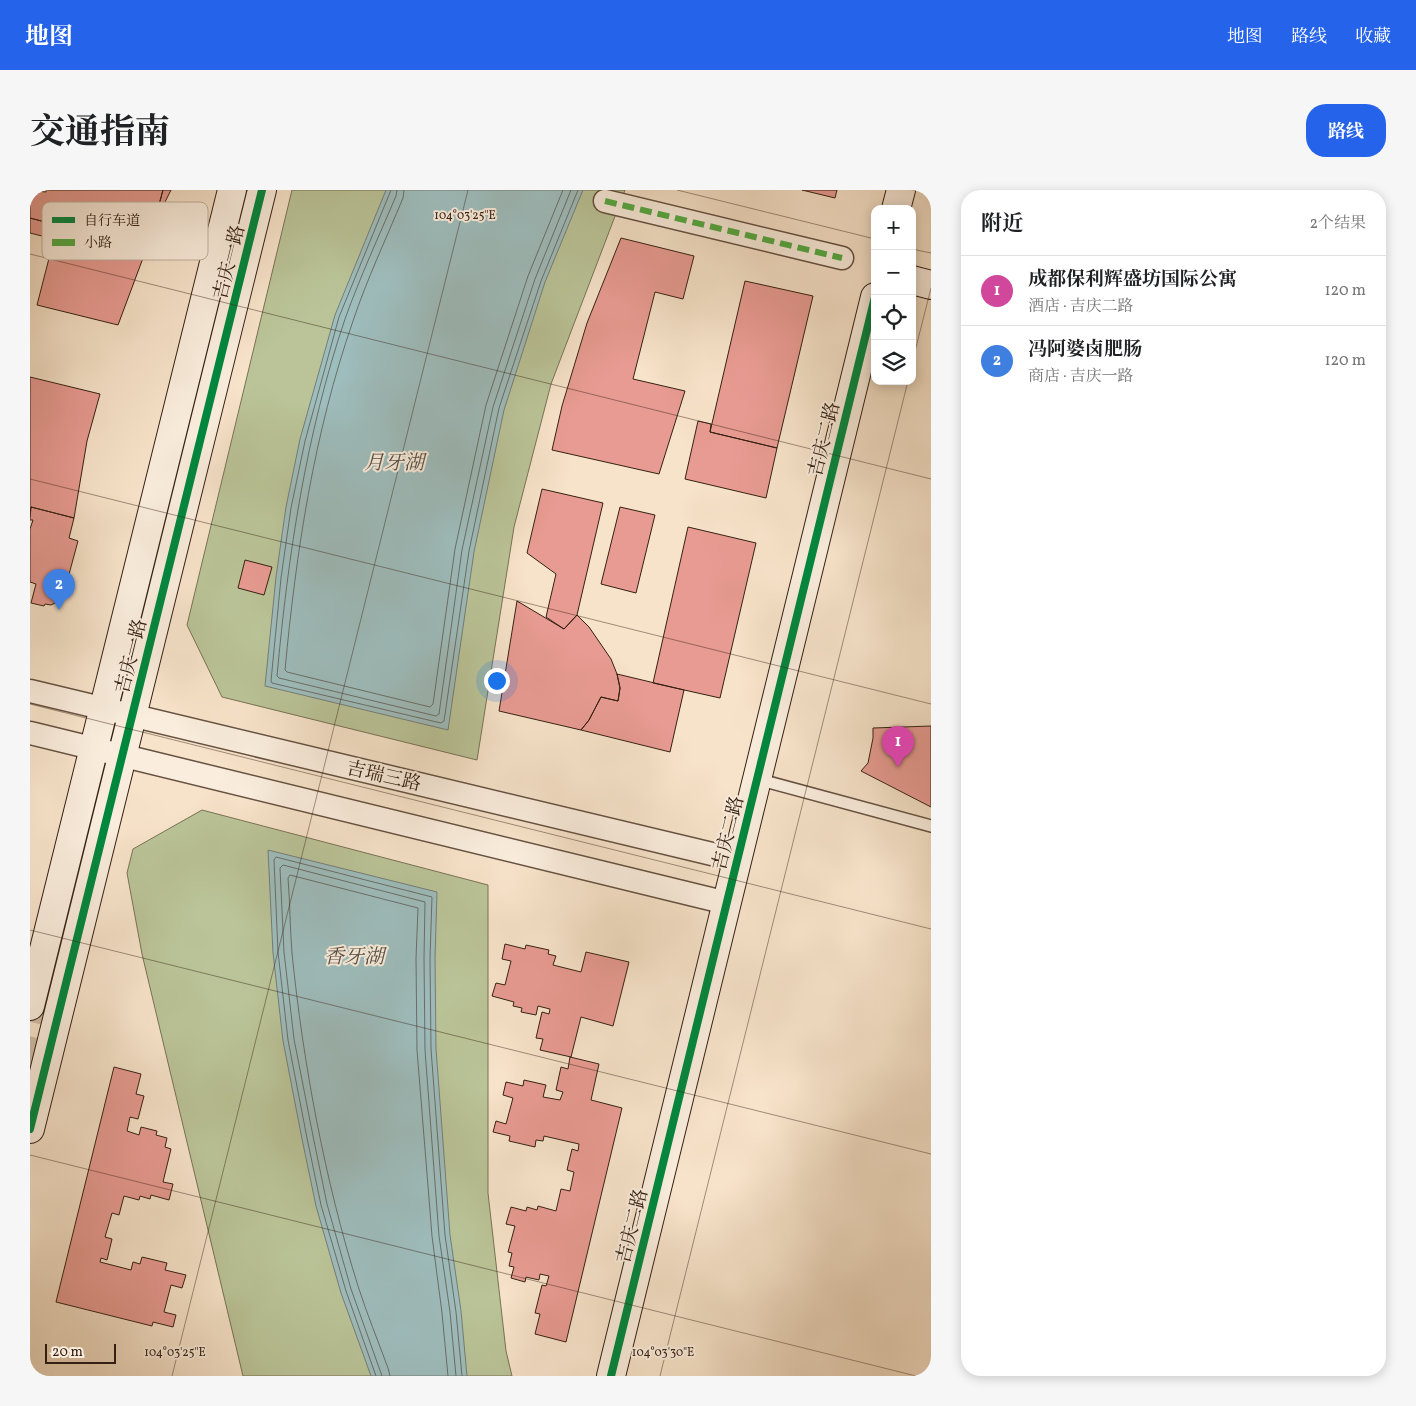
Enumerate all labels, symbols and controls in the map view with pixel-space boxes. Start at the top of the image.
text: 地图 [25,21,73,55]
text: 地图 [1227,25,1263,50]
text: 路线 [1291,25,1327,50]
text: 收藏 [1355,25,1391,50]
button: 路线 [1306,104,1386,157]
text: 交通指南 [30,110,170,158]
legend [42,202,208,260]
map controls [871,205,916,385]
button: + [871,205,916,250]
text: 104°03'25"E [434,208,496,224]
text: 附近 [981,210,1023,239]
text: 自行车道 [84,212,140,231]
text: 2个结果 [1309,213,1366,235]
street label: 吉庆一路 [208,222,252,303]
text: 小路 [84,234,112,253]
button: − [871,250,916,295]
text: 成都保利辉盛坊国际公寓 [1028,267,1237,293]
text: 1 [994,280,1000,302]
text: 120 m [1324,280,1366,302]
button: locate [871,295,916,340]
text: 酒店 · 吉庆二路 [1028,296,1134,318]
text: 冯阿婆卤肥肠 [1028,337,1142,363]
button: layers [871,340,916,385]
text: 2 [993,350,1001,372]
text: 120 m [1324,350,1366,372]
text: 商店 · 吉庆一路 [1028,366,1134,388]
street label: 吉庆二路 [803,399,847,480]
water label: 月牙湖 [364,450,427,478]
pin: 2 [43,569,75,610]
street label: 吉庆一路 [110,616,154,697]
your location [484,668,510,694]
pin: 1 [882,726,914,767]
street label: 吉瑞三路 [344,756,424,798]
street label: 吉庆二路 [707,793,751,874]
water label: 香牙湖 [324,944,387,972]
street label: 吉庆二路 [611,1186,655,1267]
scale bar [45,1341,116,1364]
text: 20 m [52,1343,83,1362]
text: 104°03'25"E [144,1345,206,1361]
text: 104°03'30"E [632,1345,694,1361]

